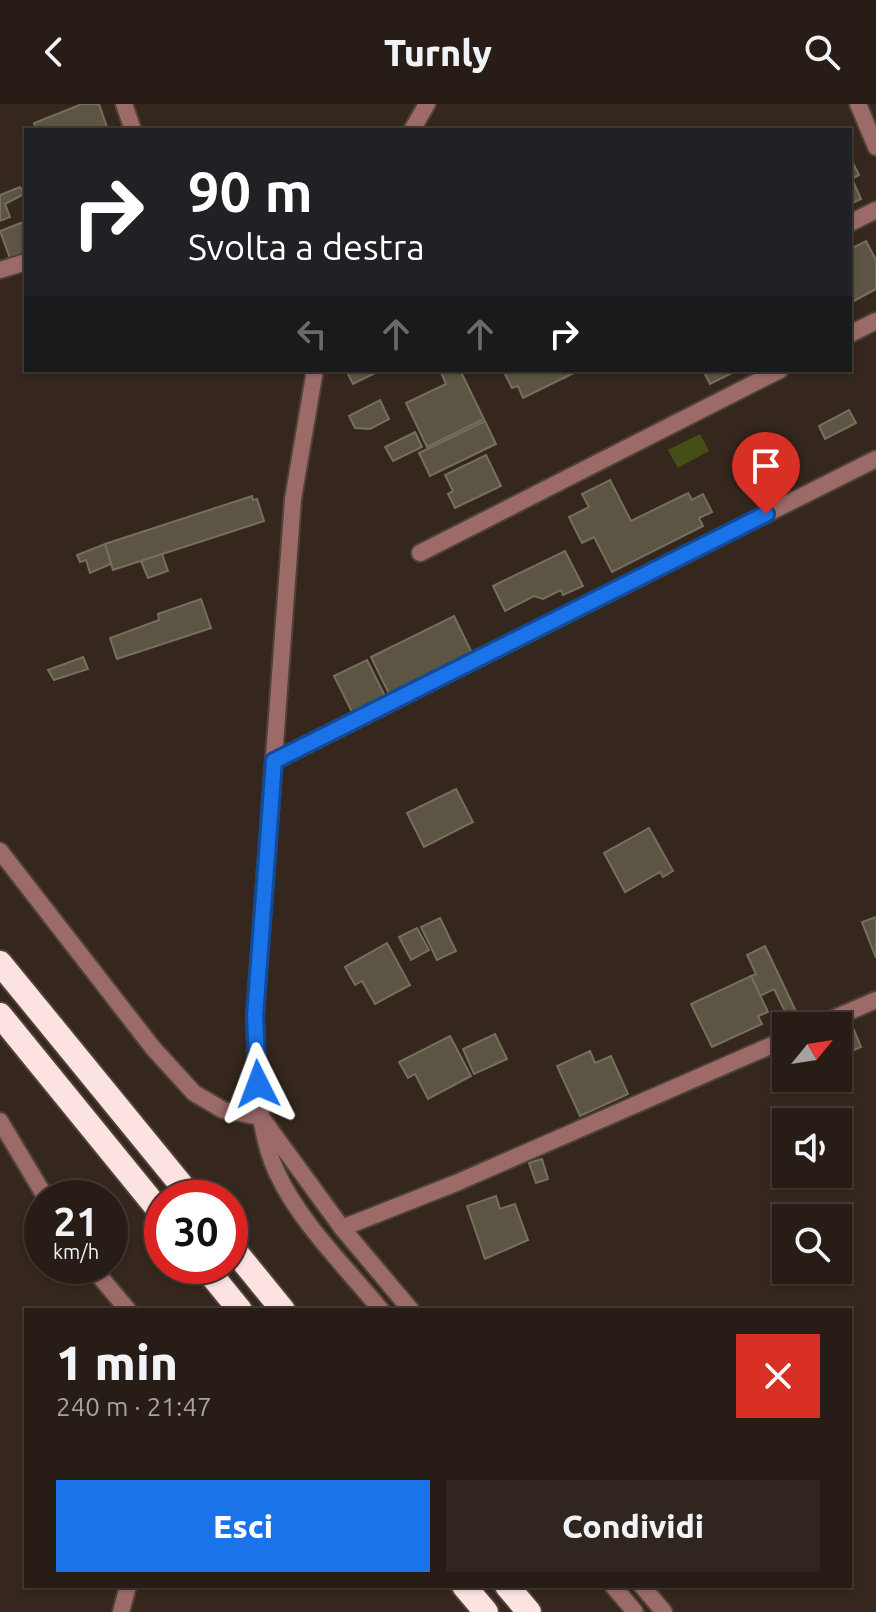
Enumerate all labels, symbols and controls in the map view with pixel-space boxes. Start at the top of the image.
icon: back [32,30,76,74]
icon: search [800,30,844,74]
text: Turnly [384,32,492,73]
icon: right [56,160,160,264]
text: 90 m [188,160,313,223]
text: Svolta a destra [188,226,425,267]
icon: left [290,312,334,356]
icon: ahead [374,312,418,356]
icon: ahead [458,312,502,356]
icon: right [542,312,586,356]
pin [732,432,800,514]
icon: arrive [744,444,788,488]
north arrow [772,1012,852,1092]
map controls [772,1012,852,1284]
position arrow [216,1042,300,1126]
button: sound [772,1108,852,1188]
speed limit sign: 30 [144,1180,248,1284]
text: 21 [53,1199,99,1244]
button: search [772,1204,852,1284]
text: km/h [53,1240,99,1263]
button: close [736,1334,820,1418]
text: 1 min [56,1335,178,1389]
text: 240 m · 21:47 [56,1392,212,1421]
button: Esci [56,1480,430,1572]
button: Condividi [446,1480,820,1572]

